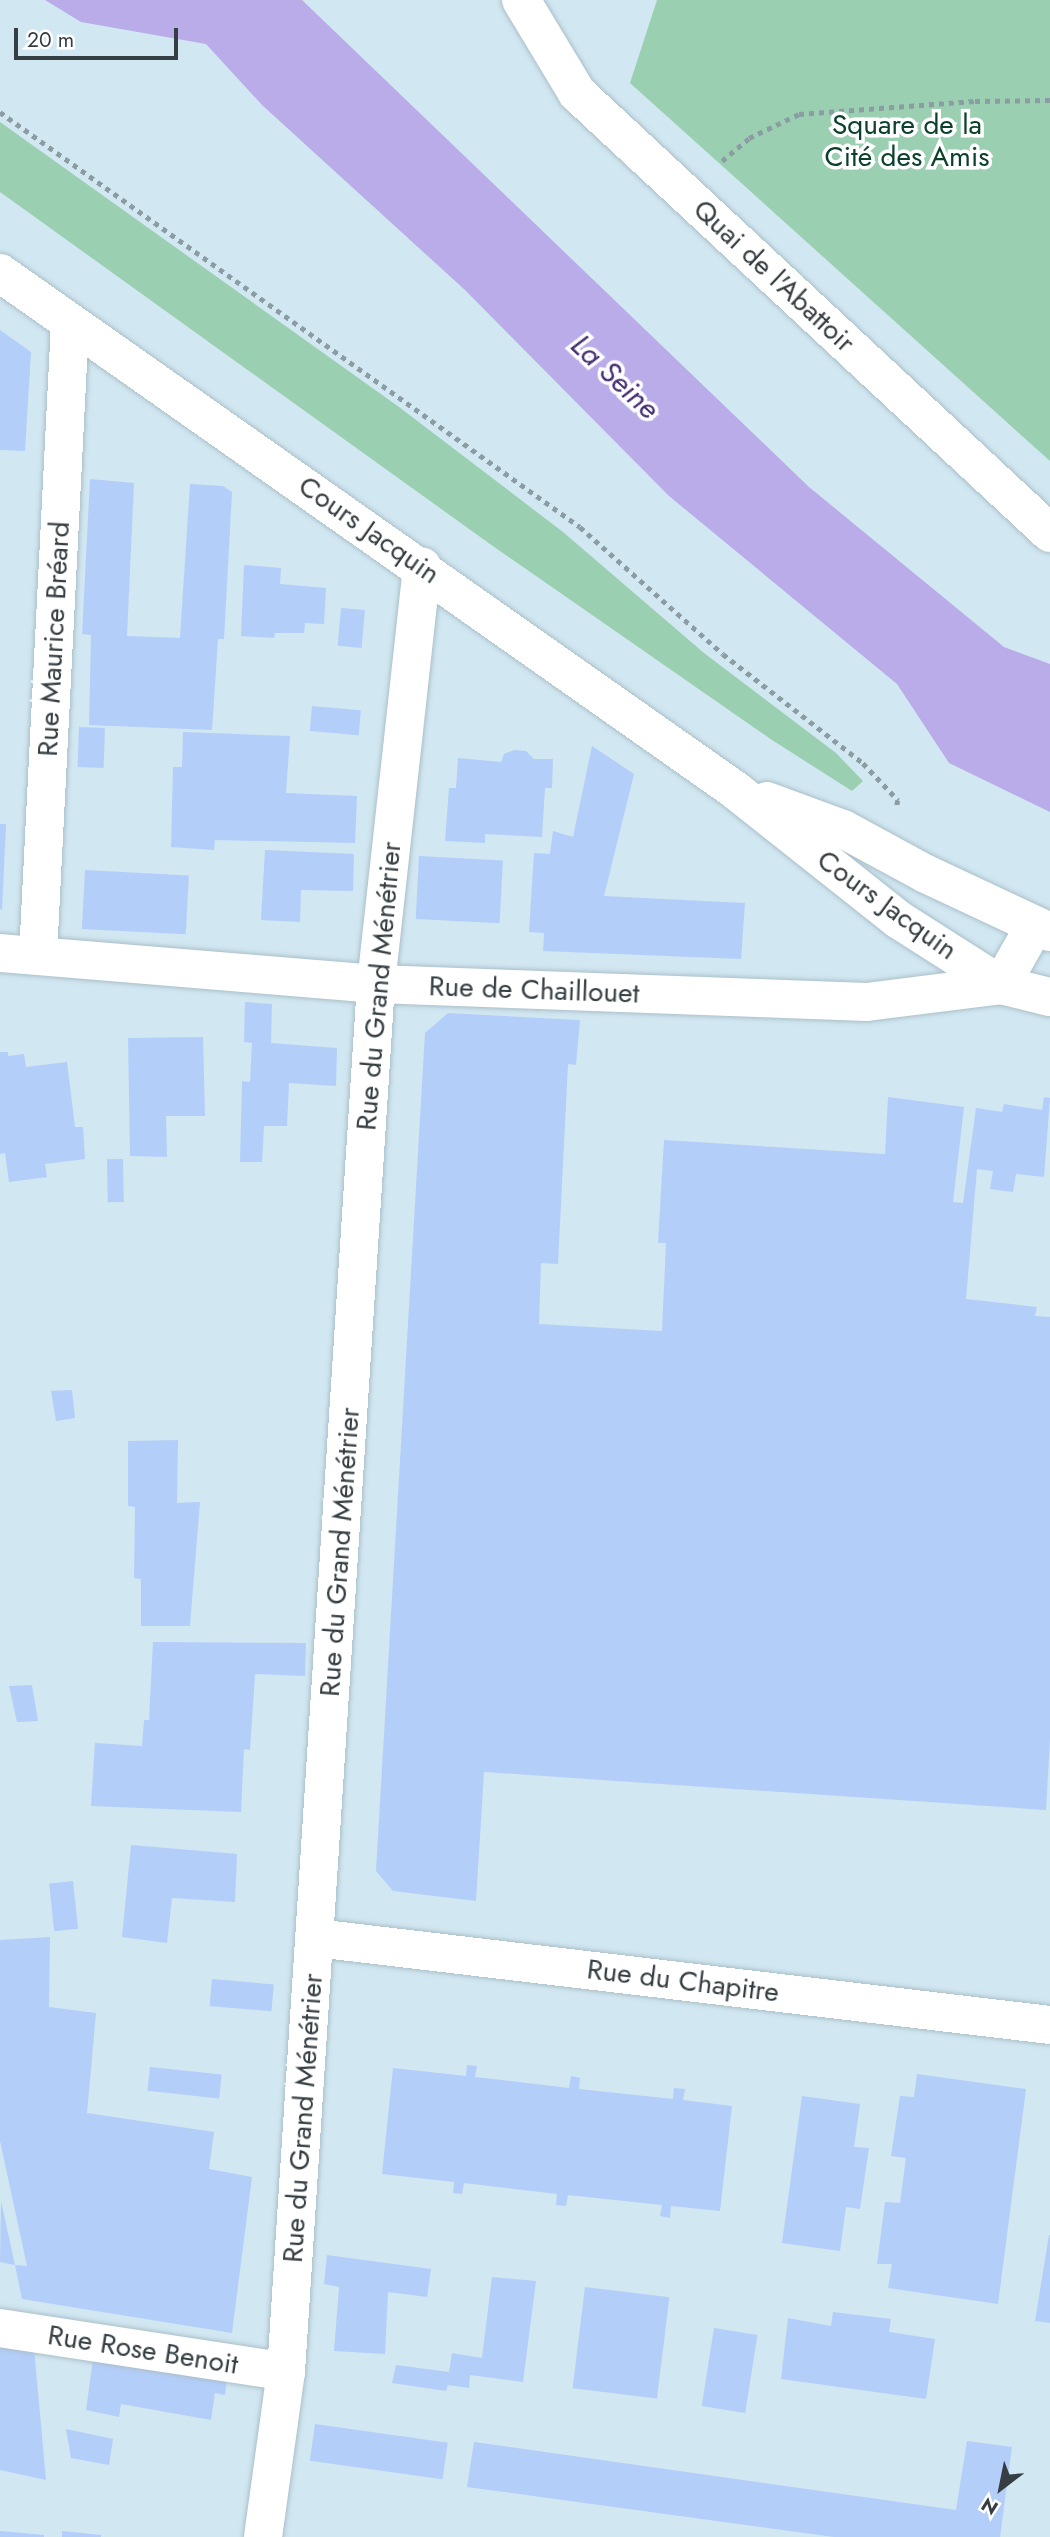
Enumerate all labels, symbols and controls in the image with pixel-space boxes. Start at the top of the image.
scale bar [18,14,182,58]
text: 20 m [27,25,74,55]
park label: Square de la Cité des Amis [825,108,989,174]
street label: Quai de l'Abattoir [686,193,862,359]
water label: La Seine [563,327,667,427]
street label: Cours Jacquin [292,469,446,591]
street label: Rue Maurice Bréard [31,521,77,757]
street label: Rue du Grand Ménétrier [350,840,408,1132]
street label: Cours Jacquin [811,843,963,967]
street label: Rue de Chaillouet [428,970,640,1010]
street label: Rue du Grand Ménétrier [313,1406,367,1698]
street label: Rue du Chapitre [585,1953,781,2009]
street label: Rue du Grand Ménétrier [276,1972,330,2264]
street label: Rue Rose Benoit [45,2318,241,2382]
north arrow [966,2453,1036,2523]
text: N [976,2491,1003,2522]

